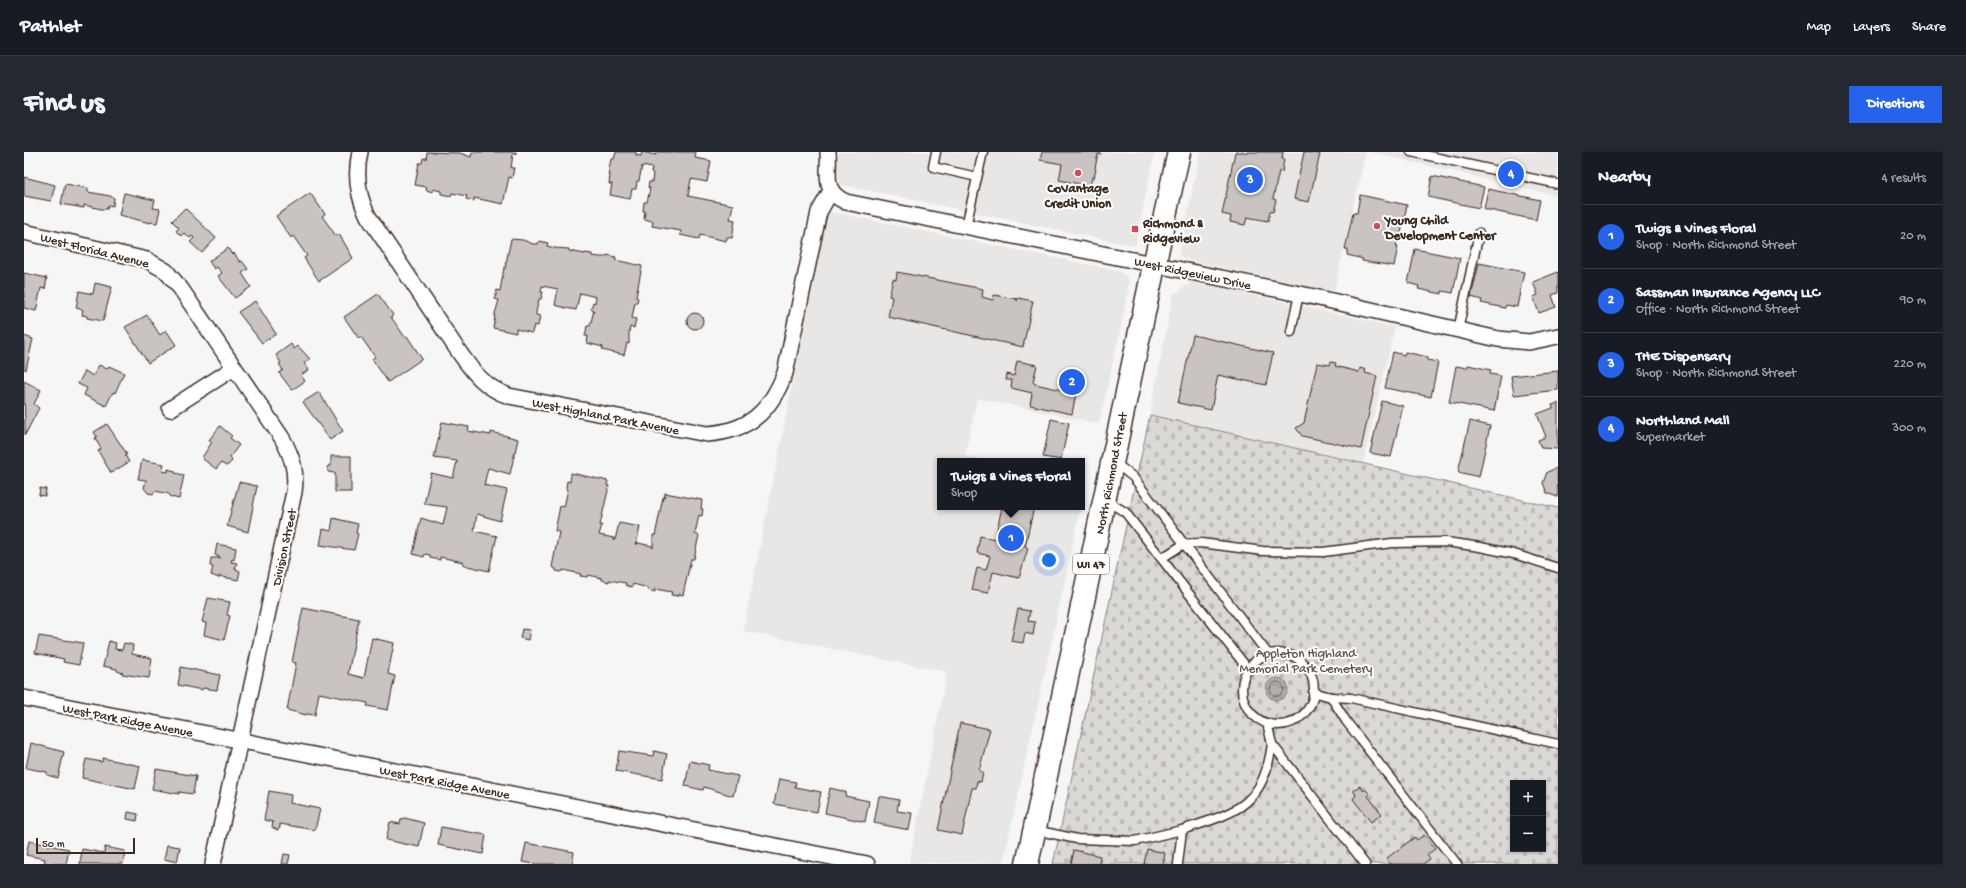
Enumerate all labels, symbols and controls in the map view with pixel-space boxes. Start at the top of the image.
text: Pathlet [20,16,81,39]
text: Map [1807,19,1831,36]
text: Layers [1853,19,1890,36]
text: Share [1912,19,1946,36]
button: Directions [1849,86,1942,123]
text: Find us [24,88,104,121]
pin: 4 [1498,159,1524,189]
pin: 3 [1237,165,1263,195]
marker: CoVantage Credit Union [1073,168,1083,178]
text: Nearby [1598,168,1651,188]
text: 4 results [1882,171,1926,186]
place label: CoVantage Credit Union [1044,182,1112,212]
place label: Young Child Development Center [1383,214,1497,245]
place label: Richmond & Ridgeview [1142,217,1204,247]
text: Twigs & Vines Floral [1636,220,1756,238]
marker: Young Child Development Center [1372,221,1382,231]
marker: Richmond & Ridgeview [1130,224,1140,234]
text: 1 [1608,229,1614,244]
text: 20 m [1900,229,1926,244]
street label: West Florida Avenue [38,231,151,272]
text: Shop · North Richmond Street [1636,238,1796,253]
street label: West Ridgeview Drive [1133,255,1253,294]
text: Sassman Insurance Agency LLC [1636,284,1820,302]
text: 2 [1608,293,1614,308]
text: 90 m [1900,293,1926,308]
text: Office · North Richmond Street [1636,302,1800,317]
text: THE Dispensary [1636,348,1731,366]
text: 3 [1608,357,1614,372]
text: 220 m [1894,357,1926,372]
text: Shop · North Richmond Street [1636,366,1796,381]
pin: 2 [1059,367,1085,397]
street label: West Highland Park Avenue [531,396,681,439]
street label: North Richmond Street [1093,410,1132,536]
text: Northland Mall [1636,412,1730,430]
text: 4 [1608,421,1614,436]
text: 300 m [1892,421,1926,436]
text: Supermarket [1636,430,1705,445]
popup [937,458,1085,510]
text: Twigs & Vines Floral [951,468,1071,486]
text: Shop [951,486,977,501]
street label: Division Street [270,506,301,588]
pin: 1 [998,523,1024,553]
your location [1039,550,1059,570]
road number: WI 47 [1073,554,1109,574]
park label: Appleton Highland Memorial Park Cemetery [1240,647,1373,677]
street label: West Park Ridge Avenue [61,701,194,741]
street label: West Park Ridge Avenue [378,763,511,803]
map controls [1510,780,1546,852]
button: + [1510,780,1546,816]
button: − [1510,816,1546,852]
scale bar [36,836,135,855]
text: 50 m [42,839,64,851]

